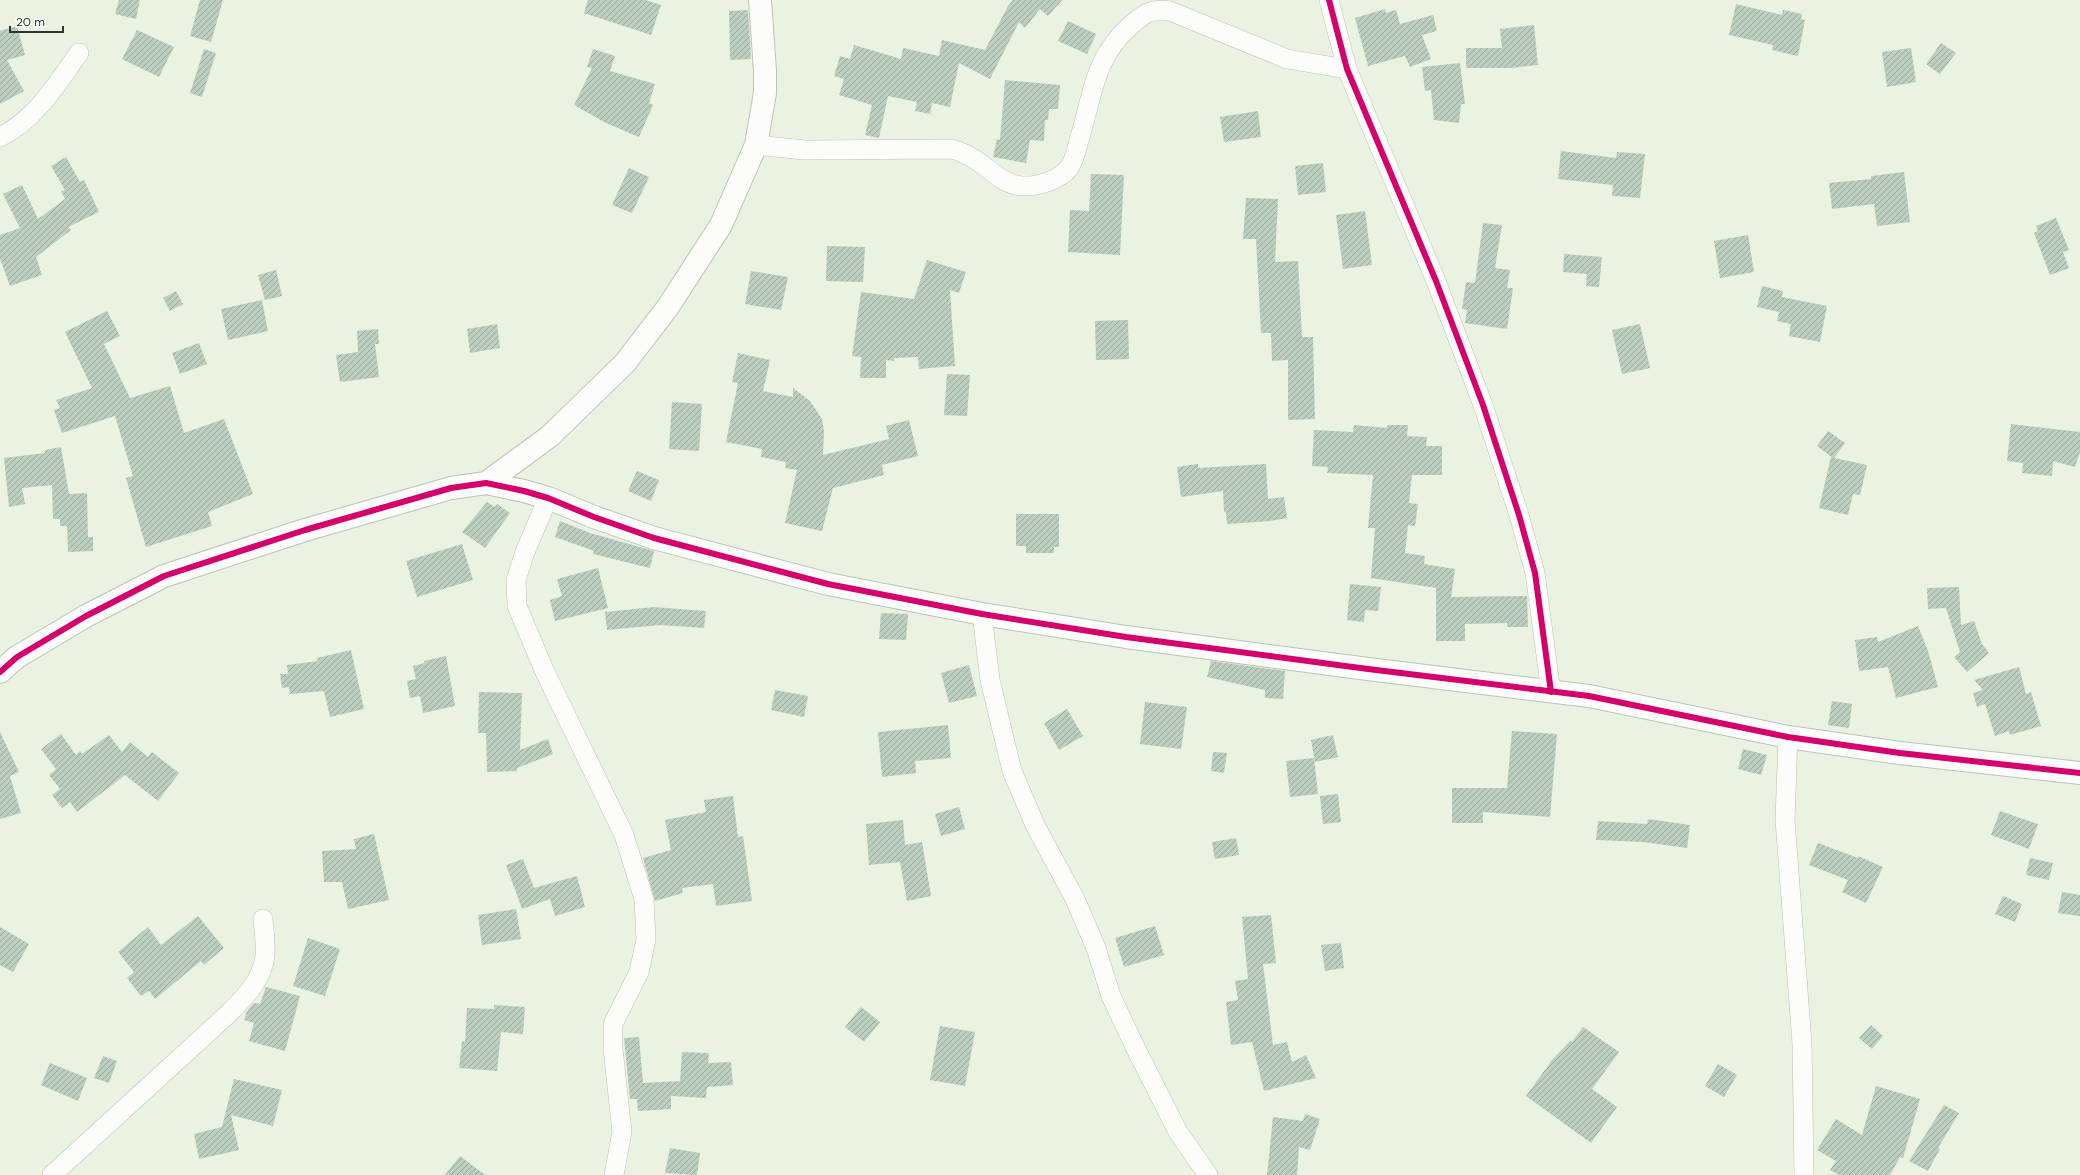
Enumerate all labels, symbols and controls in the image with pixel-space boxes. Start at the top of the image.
scale bar [10,8,63,34]
text: 20 m [16,14,45,30]

